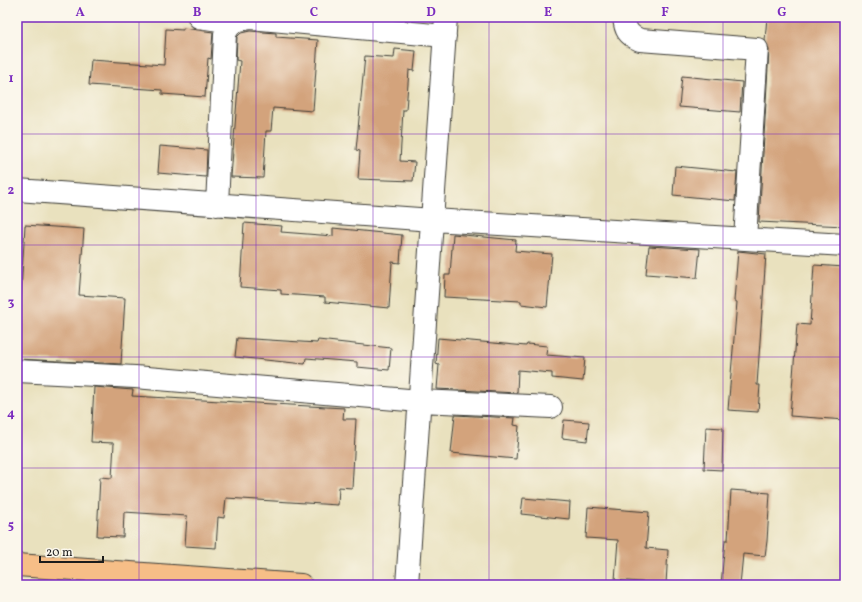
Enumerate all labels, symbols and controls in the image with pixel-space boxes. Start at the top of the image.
text: A [75,4,85,22]
text: B [193,4,202,22]
text: C [310,4,318,22]
text: D [426,4,436,22]
text: E [544,4,552,22]
text: F [661,4,669,22]
text: G [777,4,787,22]
text: 1 [8,70,14,88]
text: 2 [8,182,15,200]
text: 3 [8,294,15,312]
text: 4 [7,405,15,423]
text: 5 [8,517,14,535]
scale bar [40,538,103,564]
text: 20 m [46,545,73,561]

